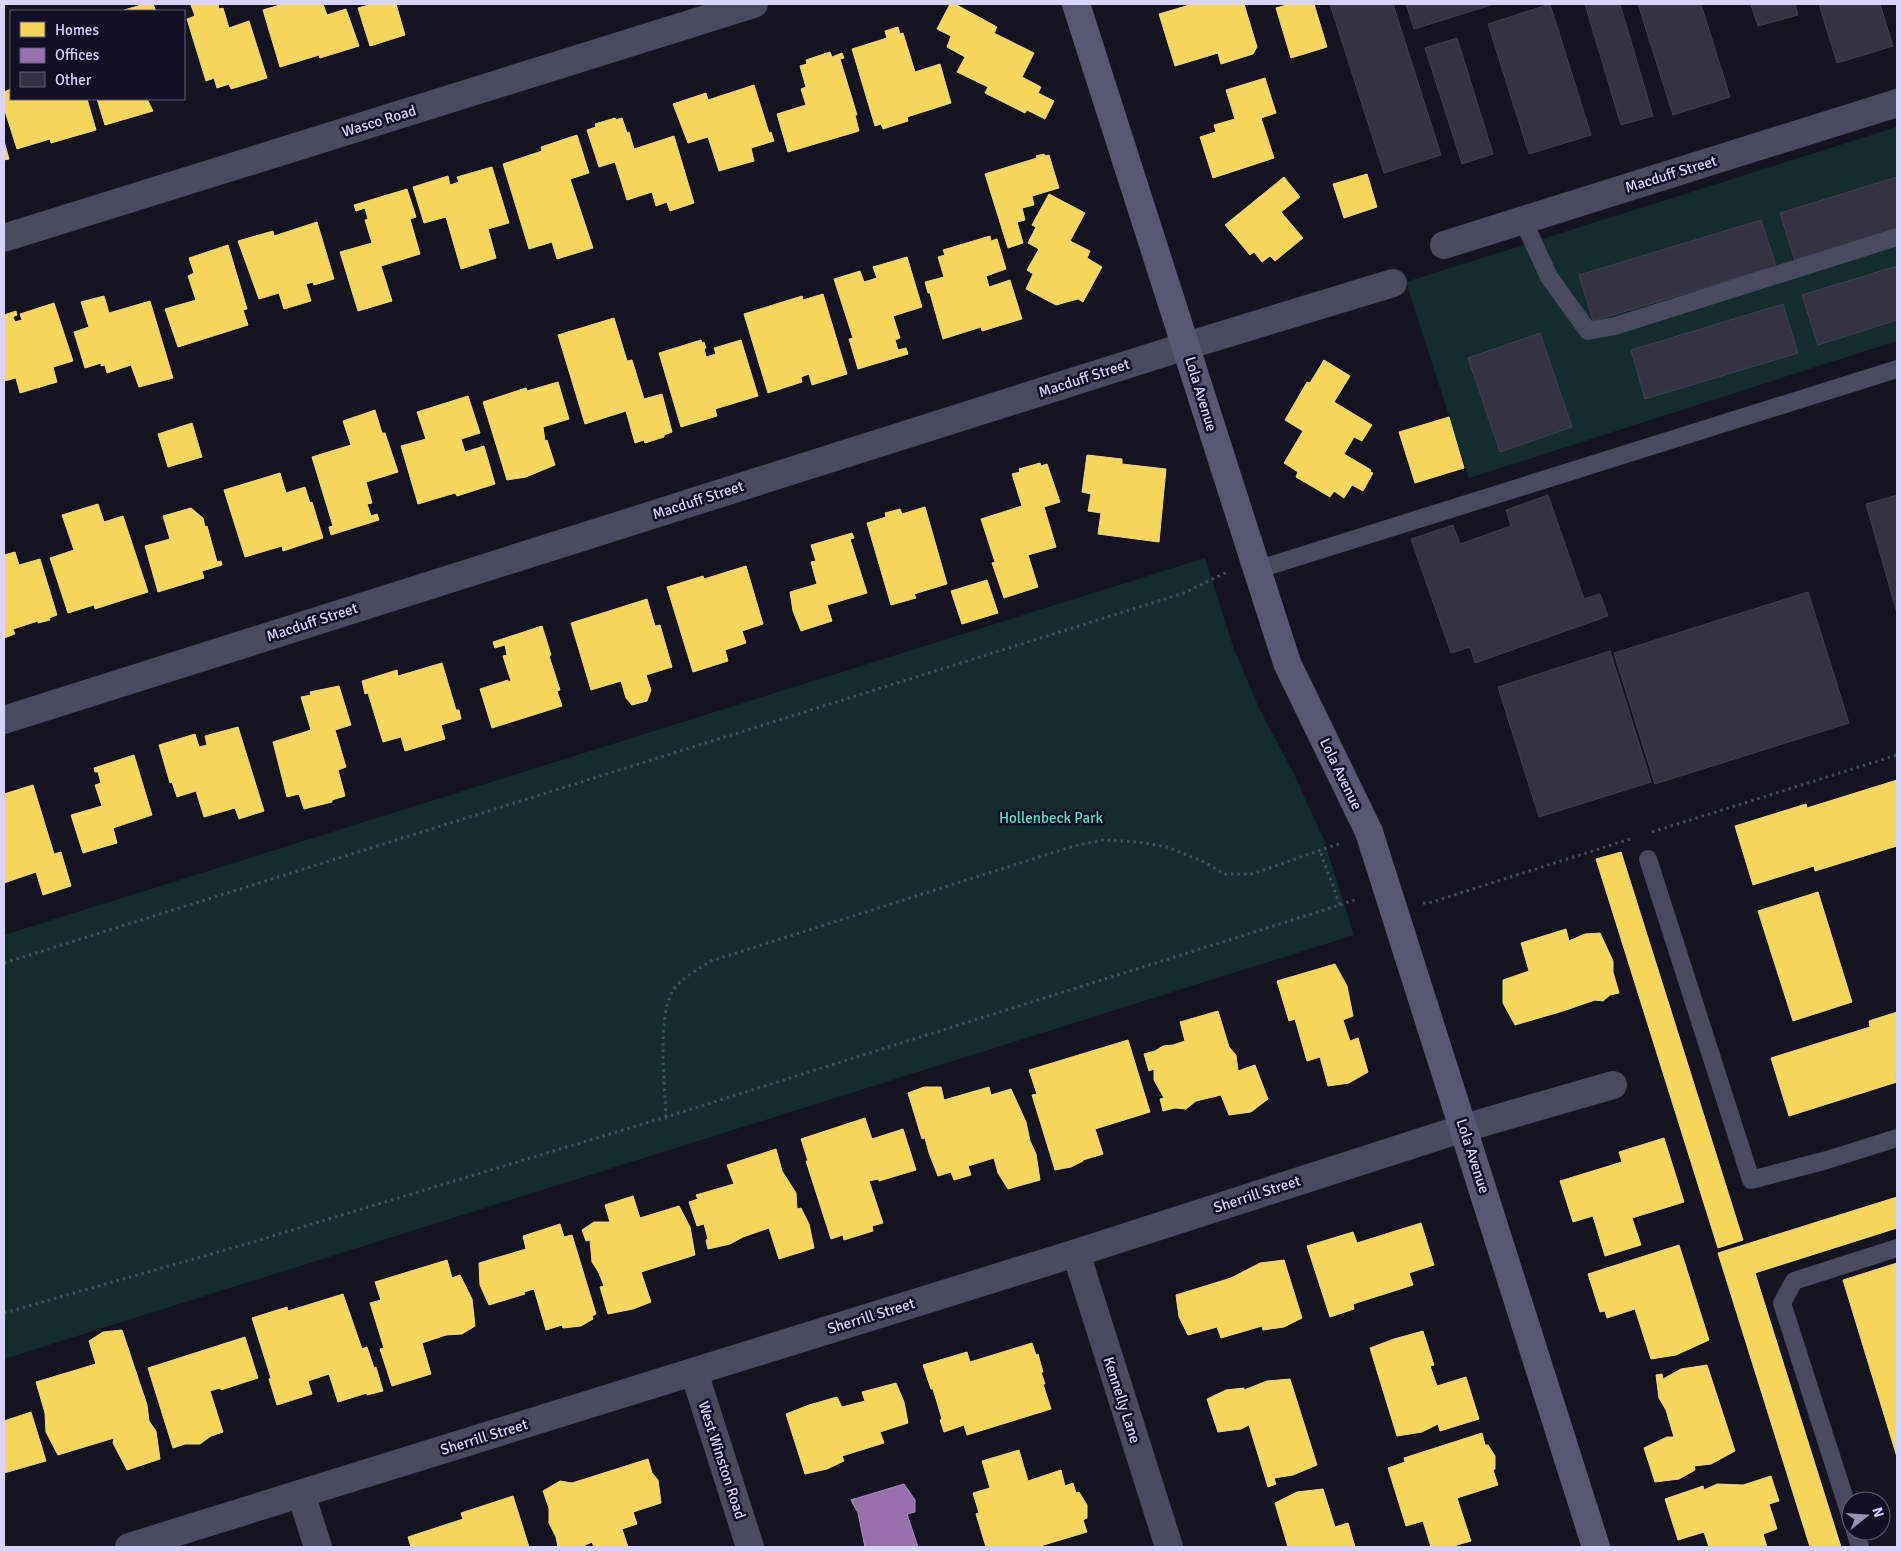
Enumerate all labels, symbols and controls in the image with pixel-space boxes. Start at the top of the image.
legend [10,10,185,100]
text: Homes [55,21,99,39]
text: Offices [55,46,100,64]
text: Other [55,71,92,89]
street label: Wasco Road [340,101,418,141]
street label: Macduff Street [1623,152,1719,196]
street label: Lola Avenue [1181,354,1221,434]
street label: Macduff Street [1036,355,1132,401]
street label: Macduff Street [650,477,746,523]
street label: Macduff Street [264,599,360,645]
street label: Lola Avenue [1316,735,1366,813]
park label: Hollenbeck Park [999,809,1104,827]
street label: Lola Avenue [1452,1116,1494,1196]
street label: Sherrill Street [1211,1171,1303,1217]
street label: Sherrill Street [825,1294,917,1338]
street label: Kennelly Lane [1100,1355,1144,1445]
street label: West Winston Road [694,1399,750,1521]
street label: Sherrill Street [438,1415,530,1459]
north arrow [1841,1491,1891,1541]
text: N [1868,1505,1888,1519]

